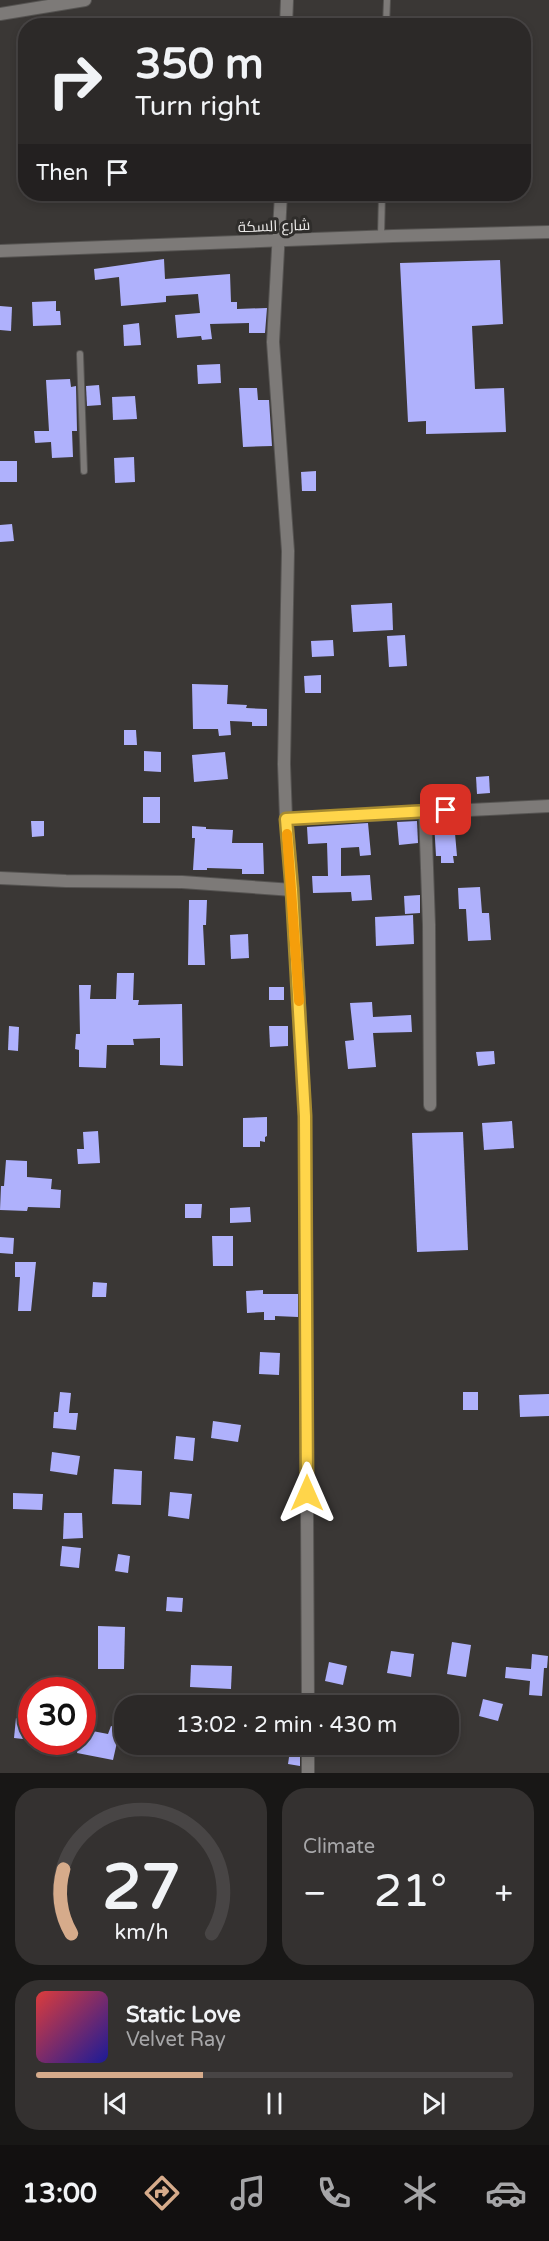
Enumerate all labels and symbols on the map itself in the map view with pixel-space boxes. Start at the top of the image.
street label: شارع السكة [237,216,311,238]
pin [420,784,471,835]
position arrow [275,1461,339,1525]
speed limit sign: 30 [18,1677,96,1755]

